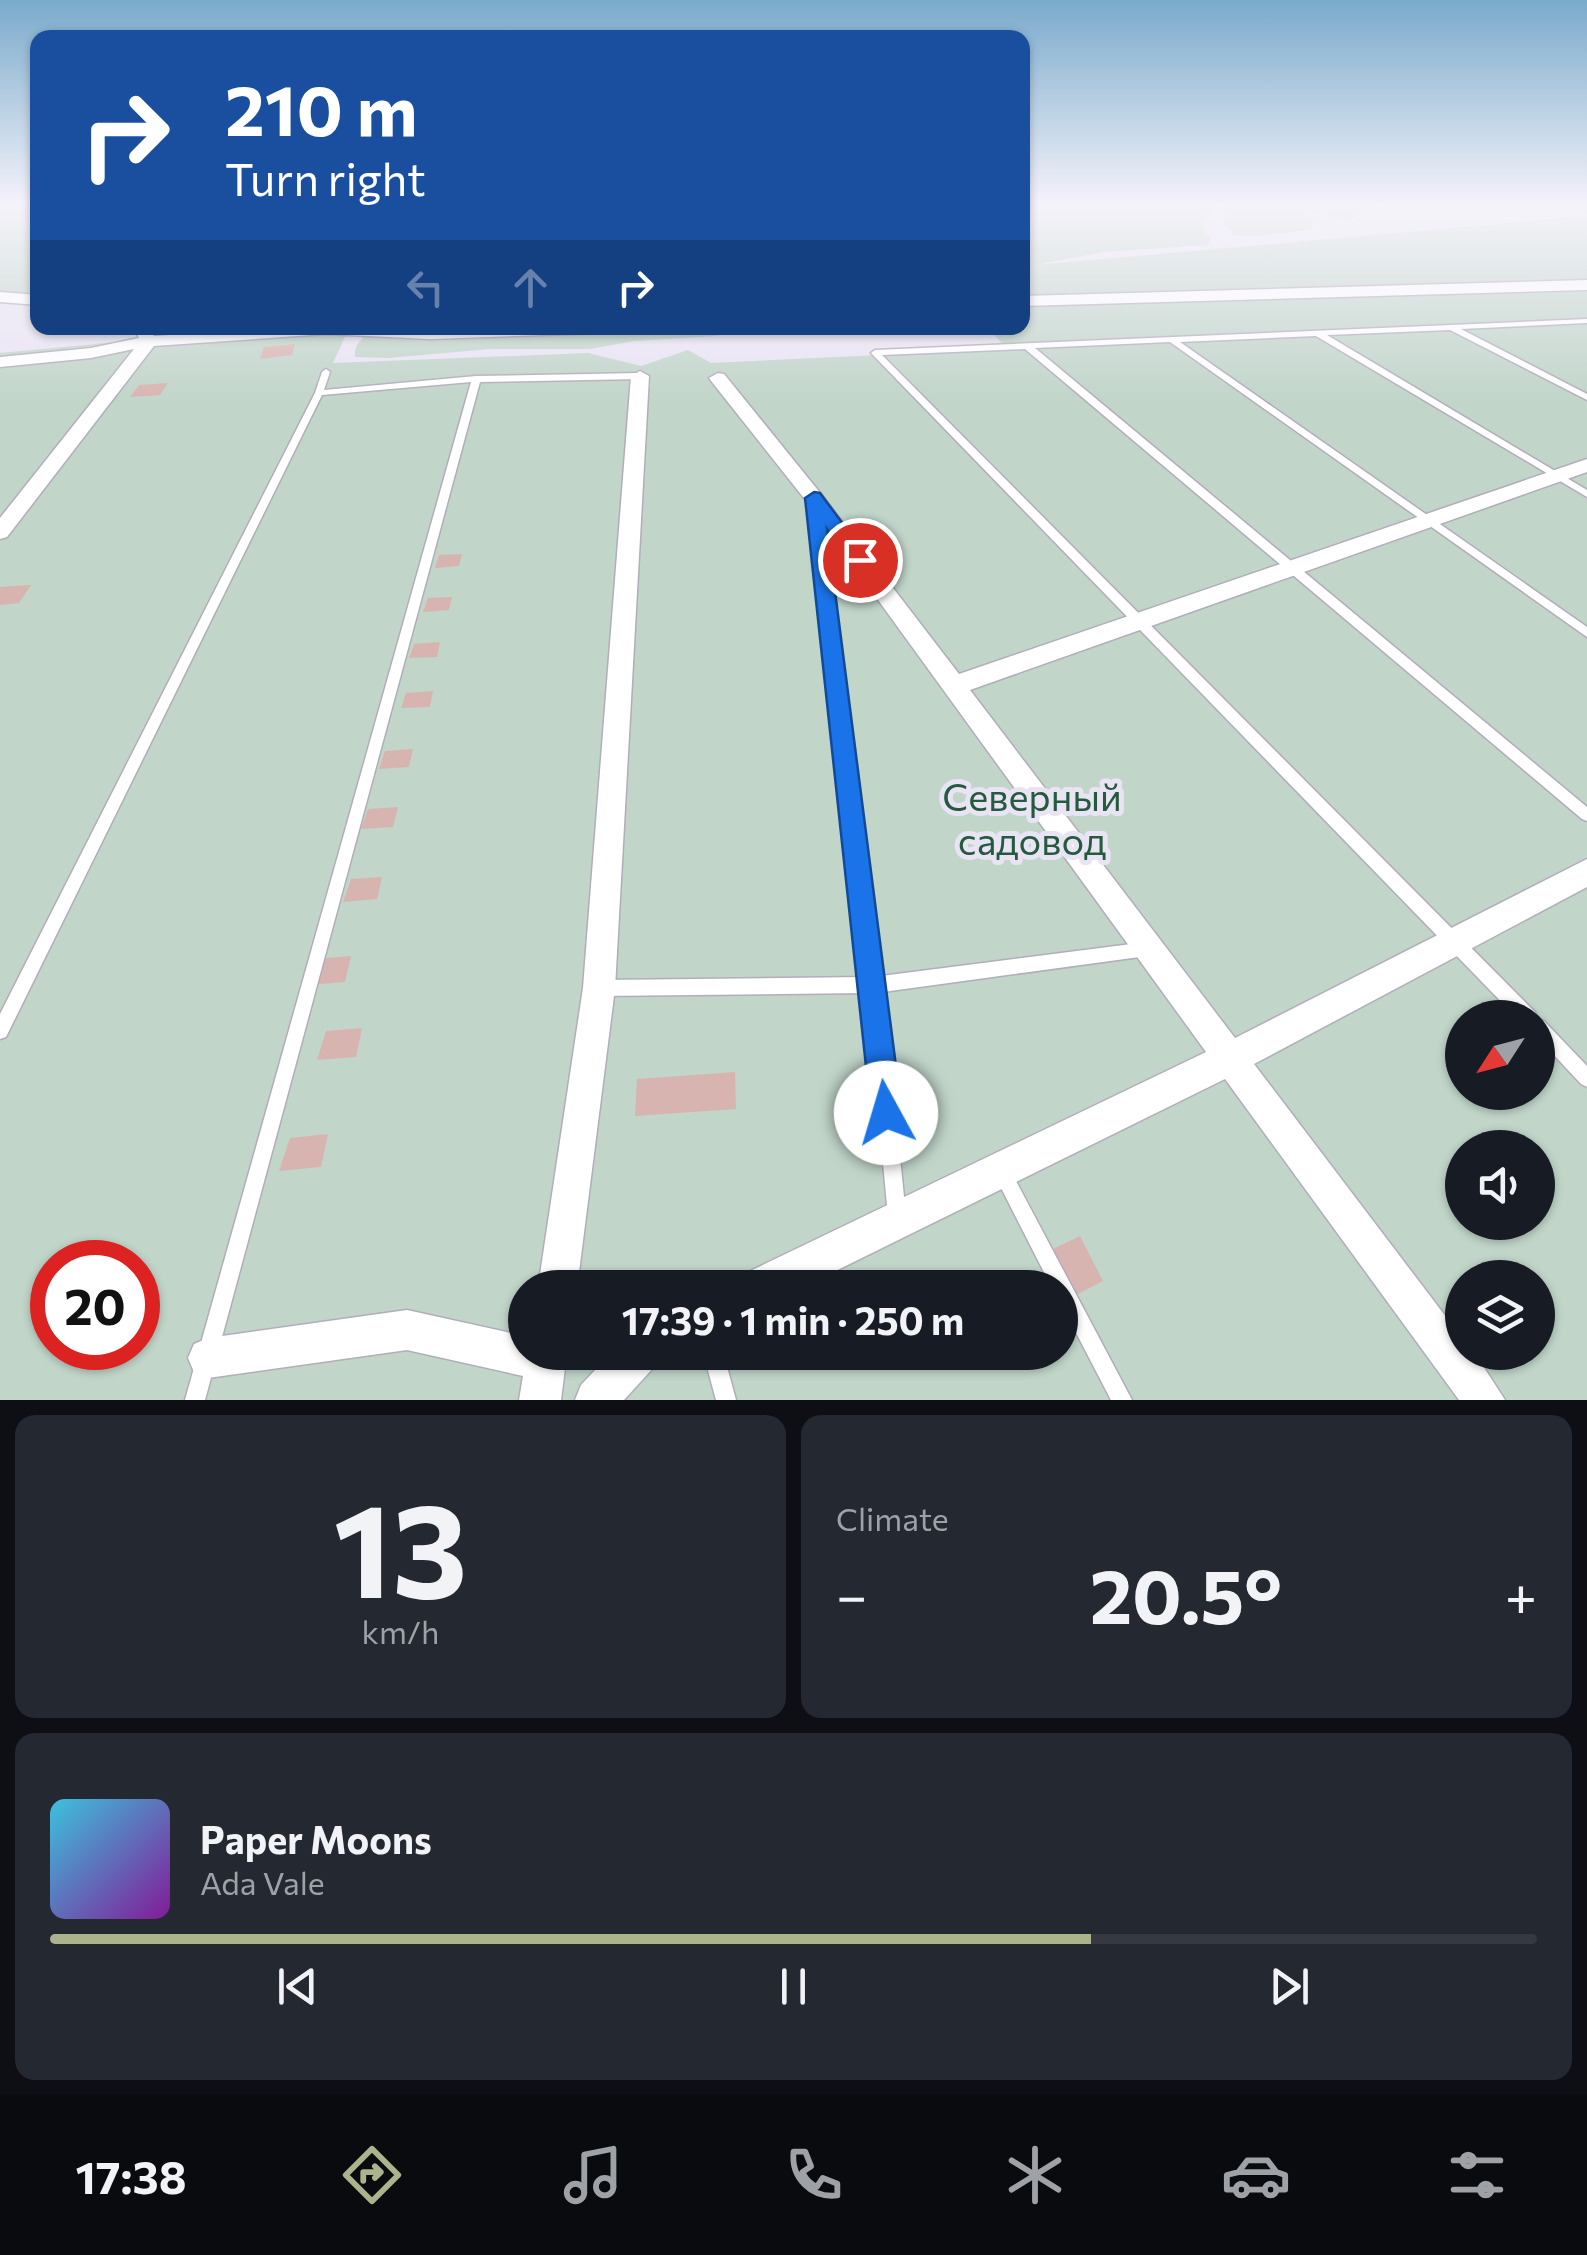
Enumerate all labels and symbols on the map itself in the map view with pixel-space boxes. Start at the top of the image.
pin [818,518,903,603]
park label: Северный садовод [942,772,1122,863]
north arrow [1445,1000,1555,1110]
position arrow [834,1061,938,1165]
speed limit sign: 20 [30,1240,160,1370]

